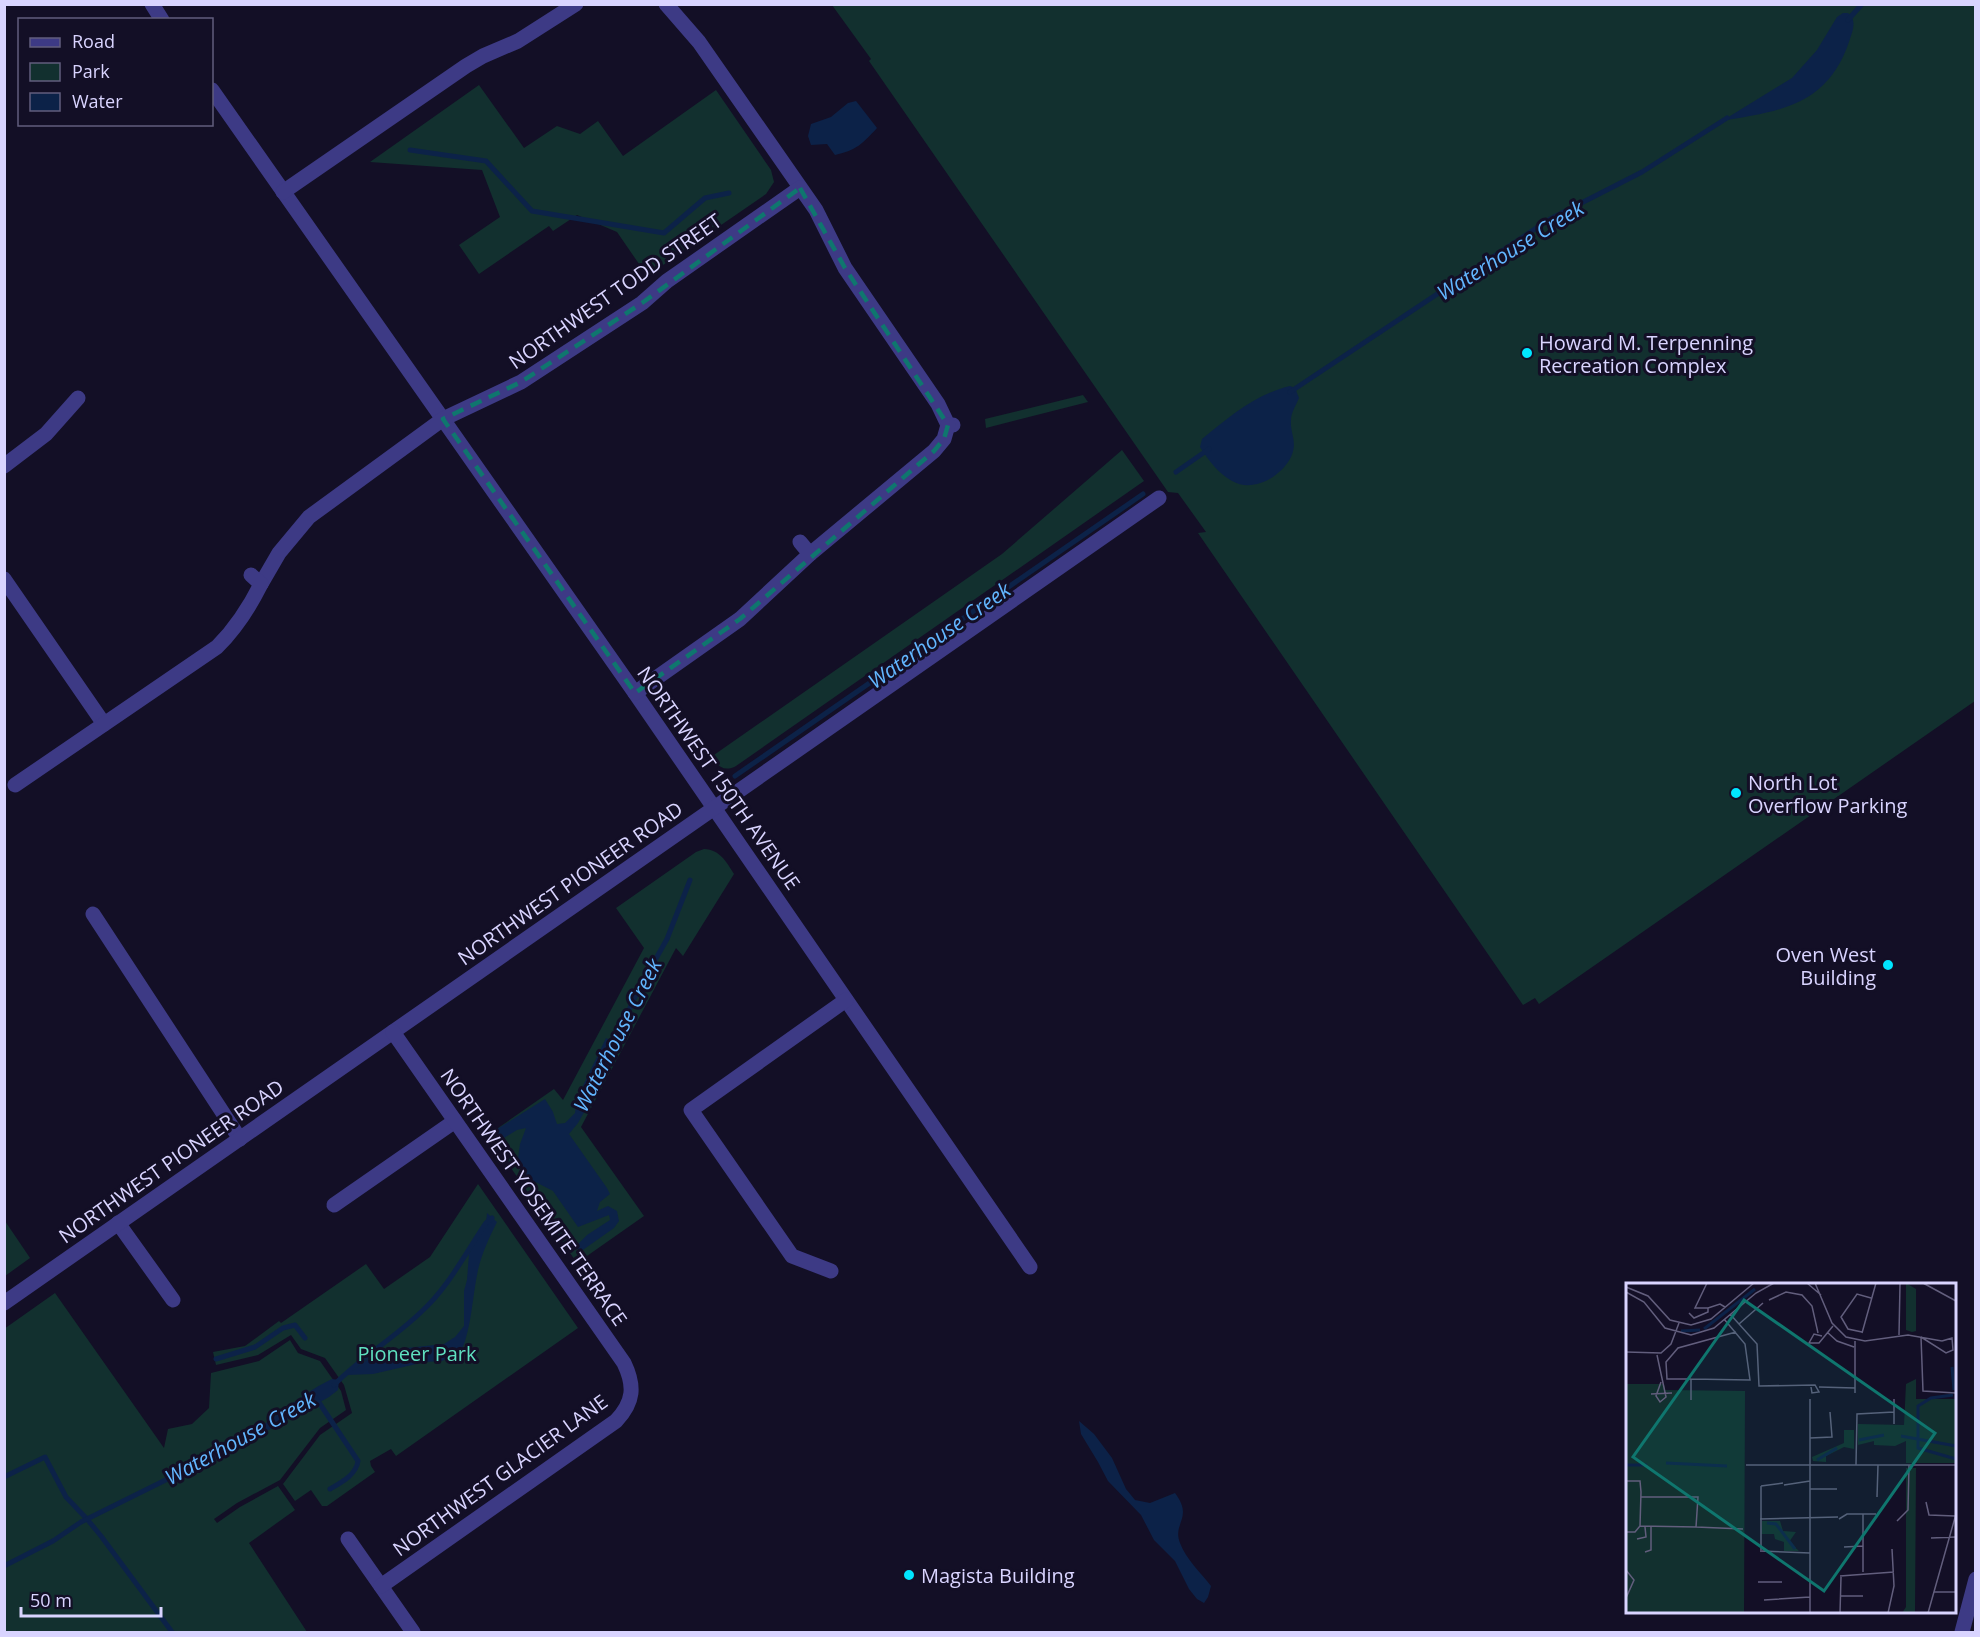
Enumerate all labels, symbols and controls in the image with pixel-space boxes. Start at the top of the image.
legend [18,18,213,126]
text: Road [72,29,115,53]
text: Park [72,59,110,83]
text: Water [72,89,123,113]
water label: Waterhouse Creek [1431,193,1589,306]
street label: NORTHWEST TODD STREET [503,207,727,375]
place label: Howard M. Terpenning Recreation Complex [1539,329,1753,379]
marker: Howard M. Terpenning Recreation Complex [1520,346,1534,360]
water label: Waterhouse Creek [862,575,1017,695]
street label: NORTHWEST 150TH AVENUE [631,661,807,895]
place label: North Lot Overflow Parking [1748,769,1908,819]
marker: North Lot Overflow Parking [1729,786,1743,800]
street label: NORTHWEST PIONEER ROAD [452,795,688,971]
place label: Oven West Building [1775,941,1876,991]
water label: Waterhouse Creek [566,953,668,1116]
marker: Oven West Building [1881,958,1895,972]
street label: NORTHWEST YOSEMITE TERRACE [435,1063,633,1331]
street label: NORTHWEST PIONEER ROAD [53,1073,289,1249]
inset map [1626,1283,1956,1613]
park label: Pioneer Park [357,1340,477,1367]
water label: Waterhouse Creek [160,1385,321,1491]
street label: NORTHWEST GLACIER LANE [387,1388,613,1562]
place label: Magista Building [921,1562,1075,1589]
marker: Magista Building [902,1568,916,1582]
scale bar [21,1580,160,1618]
text: 50 m [30,1588,72,1612]

